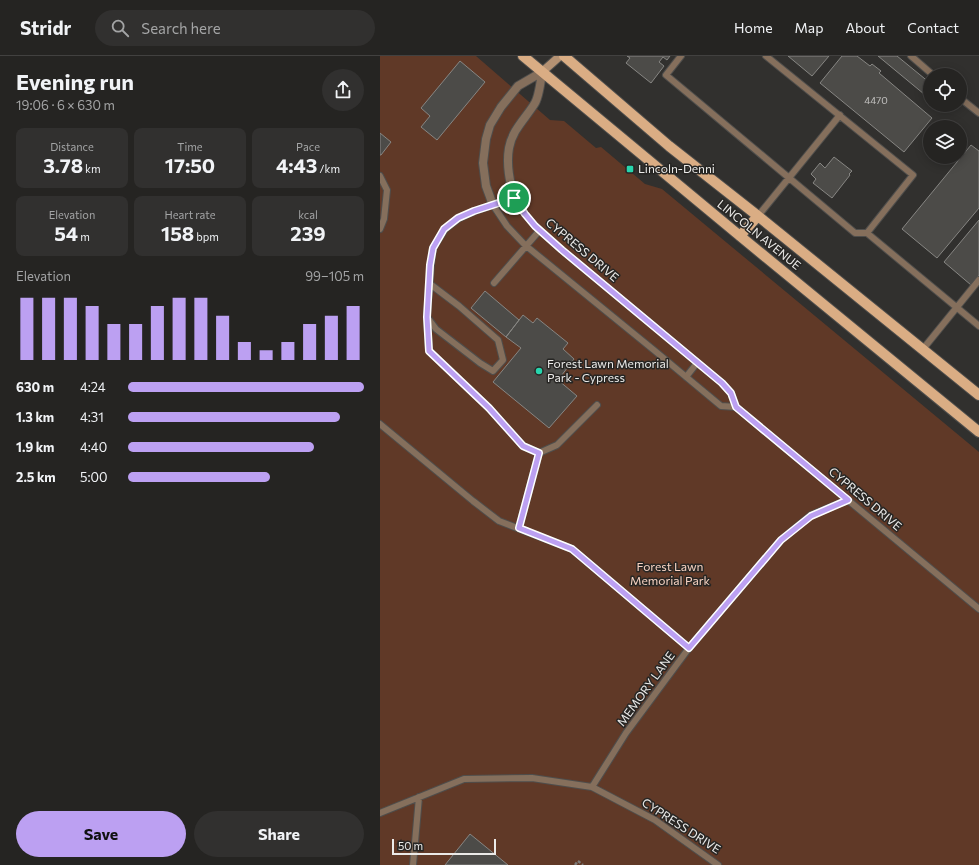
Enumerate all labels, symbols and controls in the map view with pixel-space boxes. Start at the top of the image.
search box [95,10,375,46]
text: Stridr [20,16,71,39]
icon: search [109,17,131,39]
text: Search here [141,19,221,37]
text: Home [734,19,773,36]
text: Map [795,19,823,36]
text: About [845,19,885,36]
text: Contact [907,19,959,36]
text: Evening run [16,68,134,95]
map controls [923,68,967,164]
button: locate [923,68,967,112]
button: share [322,69,364,111]
house number: 4470 [864,94,888,106]
text: 19:06 · 6 × 630 m [16,97,115,113]
button: layers [923,120,967,164]
text: Distance [50,140,94,153]
text: Time [177,140,203,153]
text: Pace [296,140,320,153]
text: 3.78 [43,153,83,177]
text: 17:50 [165,153,215,177]
text: 4:43 [276,153,317,177]
place label: Lincoln-Denni [638,161,715,175]
text: km [83,162,101,175]
text: /km [317,162,340,175]
marker: Lincoln-Denni [625,164,635,174]
pin [497,181,531,215]
icon: arrive [503,187,525,209]
street label: LINCOLN AVENUE [715,196,804,272]
text: Elevation [49,208,95,221]
text: Heart rate [164,208,216,221]
text: kcal [298,208,318,221]
street label: CYPRESS DRIVE [543,215,622,284]
text: 54 [54,221,78,245]
text: 158 [161,221,194,245]
text: 239 [290,221,326,245]
text: m [78,230,90,243]
text: bpm [194,230,219,243]
text: Elevation [16,268,71,284]
text: 99–105 m [305,268,364,284]
place label: Forest Lawn Memorial Park - Cypress [547,356,669,384]
marker: Forest Lawn Memorial Park - Cypress [534,366,544,376]
text: 630 m [16,379,54,395]
text: 4:24 [80,379,106,395]
text: 1.3 km [16,409,54,425]
text: 4:31 [80,409,104,425]
text: 1.9 km [16,439,54,455]
text: 4:40 [80,439,107,455]
street label: CYPRESS DRIVE [826,464,905,533]
text: 2.5 km [16,469,56,485]
text: 5:00 [80,469,108,485]
park label: Forest Lawn Memorial Park [630,559,711,587]
street label: MEMORY LANE [613,648,677,728]
street label: CYPRESS DRIVE [640,795,723,856]
button: Save [16,811,186,857]
button: Share [194,811,364,857]
scale bar [392,837,496,856]
text: 50 m [398,839,423,852]

